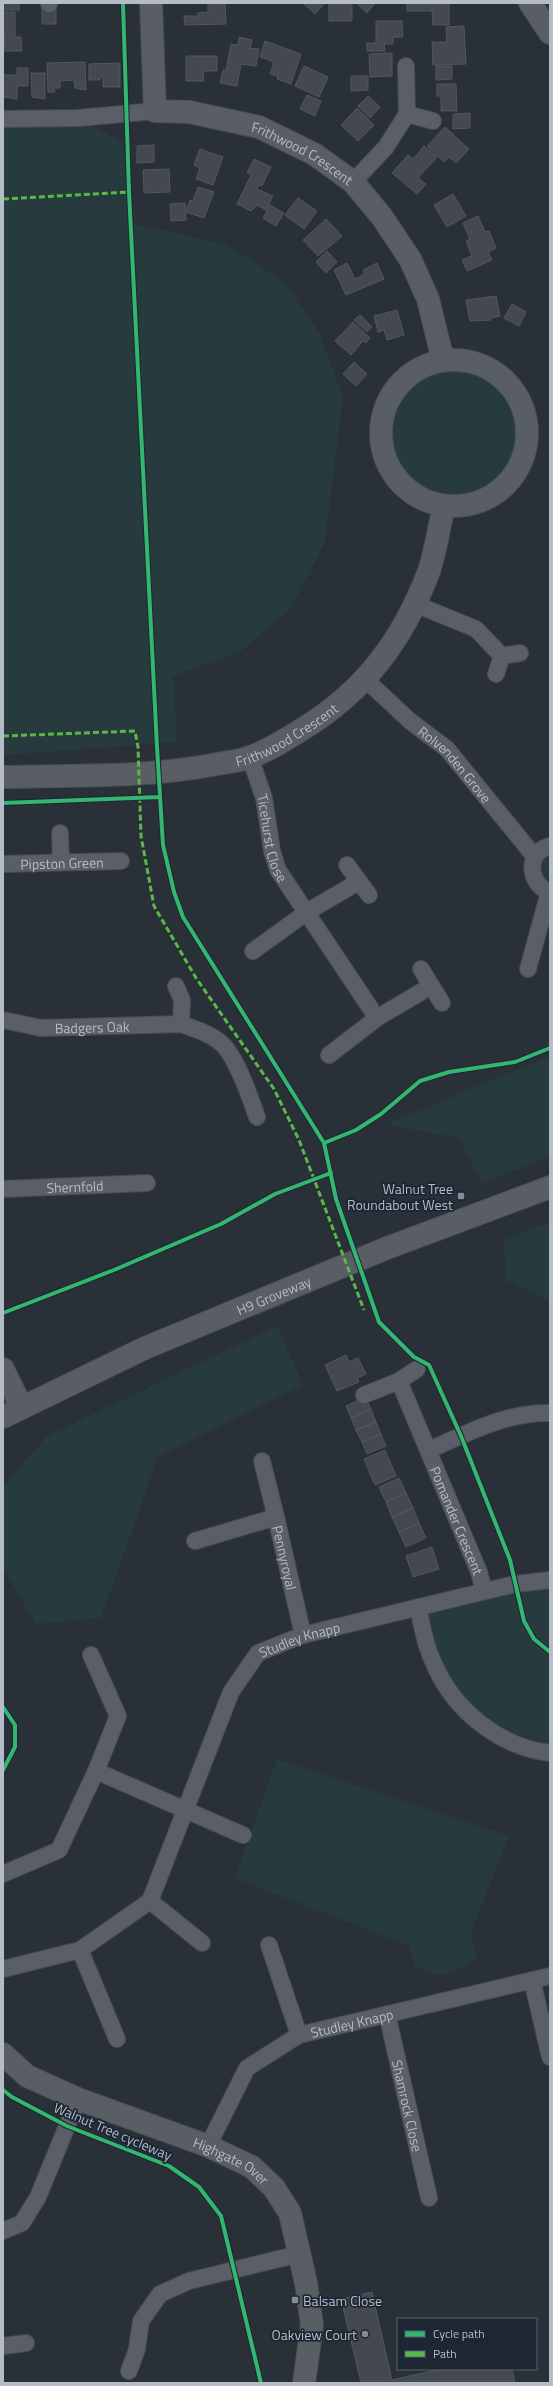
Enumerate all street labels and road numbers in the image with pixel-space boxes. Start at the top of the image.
street label: Frithwood Crescent [250,115,358,190]
street label: Frithwood Crescent [233,698,342,771]
street label: Rolvenden Grove [414,720,497,807]
street label: Ticehurst Close [253,791,293,886]
street label: Pipston Green [20,851,104,874]
street label: Badgers Oak [54,1015,130,1038]
street label: Shernfold [46,1174,104,1198]
street label: H9 Groveway [233,1270,314,1320]
street label: Pomander Crescent [425,1463,489,1578]
street label: Pennyroyal [268,1523,303,1592]
street label: Studley Knapp [255,1616,342,1662]
street label: Studley Knapp [308,2003,395,2042]
street label: Shamrock Close [387,2058,429,2154]
street label: Walnut Tree cycleway [51,2097,176,2166]
street label: Highgate Over [190,2131,274,2189]

